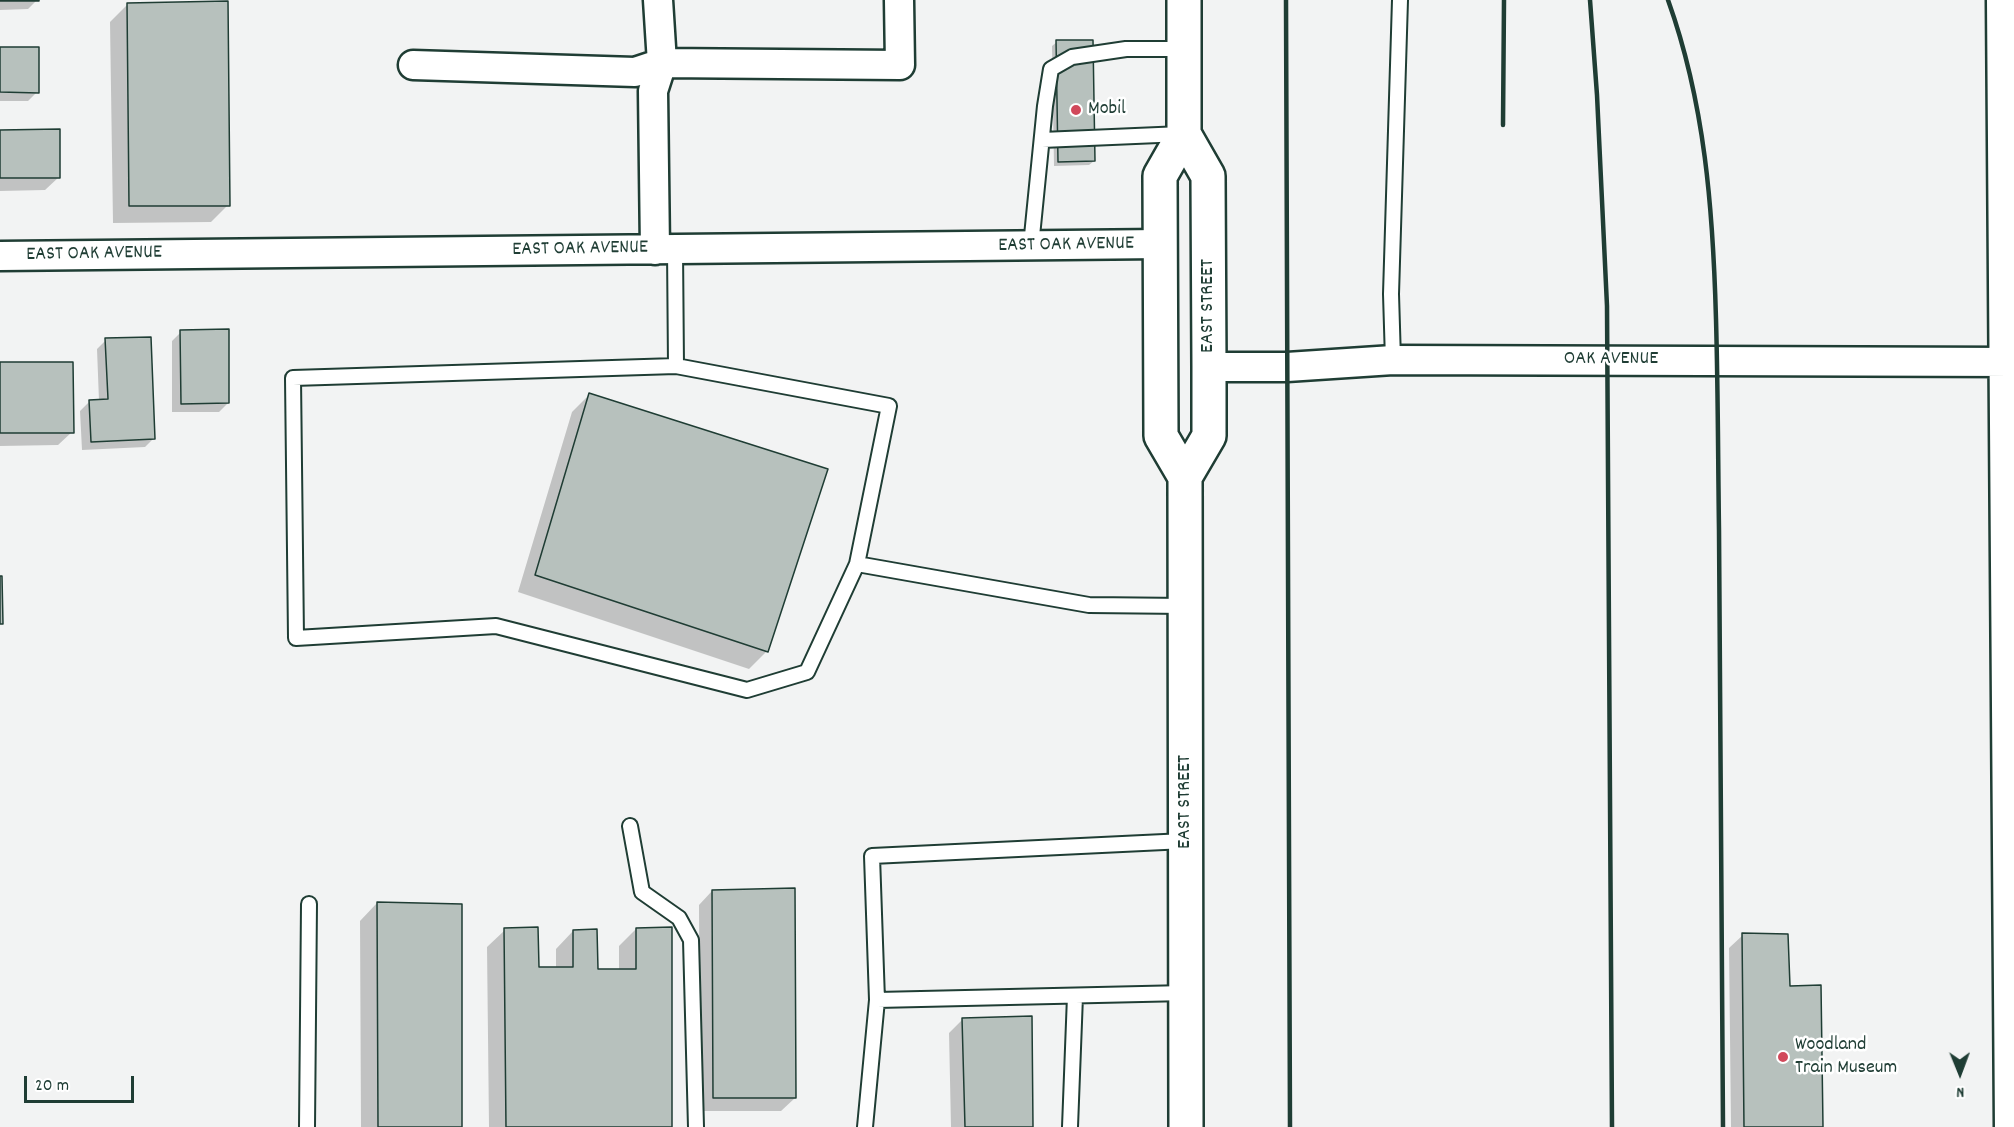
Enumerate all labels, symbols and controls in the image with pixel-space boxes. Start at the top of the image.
place label: Mobil [1088,98,1126,122]
marker: Mobil [1069,103,1083,117]
street label: EAST OAK AVENUE [998,233,1134,259]
street label: EAST OAK AVENUE [512,237,648,263]
street label: EAST OAK AVENUE [26,242,162,268]
street label: EAST STREET [1197,259,1221,353]
street label: OAK AVENUE [1564,348,1658,372]
street label: EAST STREET [1174,755,1198,849]
place label: Woodland Train Museum [1795,1034,1897,1081]
north arrow [1930,1043,1990,1103]
marker: Woodland Train Museum [1776,1050,1790,1064]
scale bar [27,1064,136,1102]
text: 20 m [35,1074,69,1099]
text: N [1956,1080,1964,1103]

